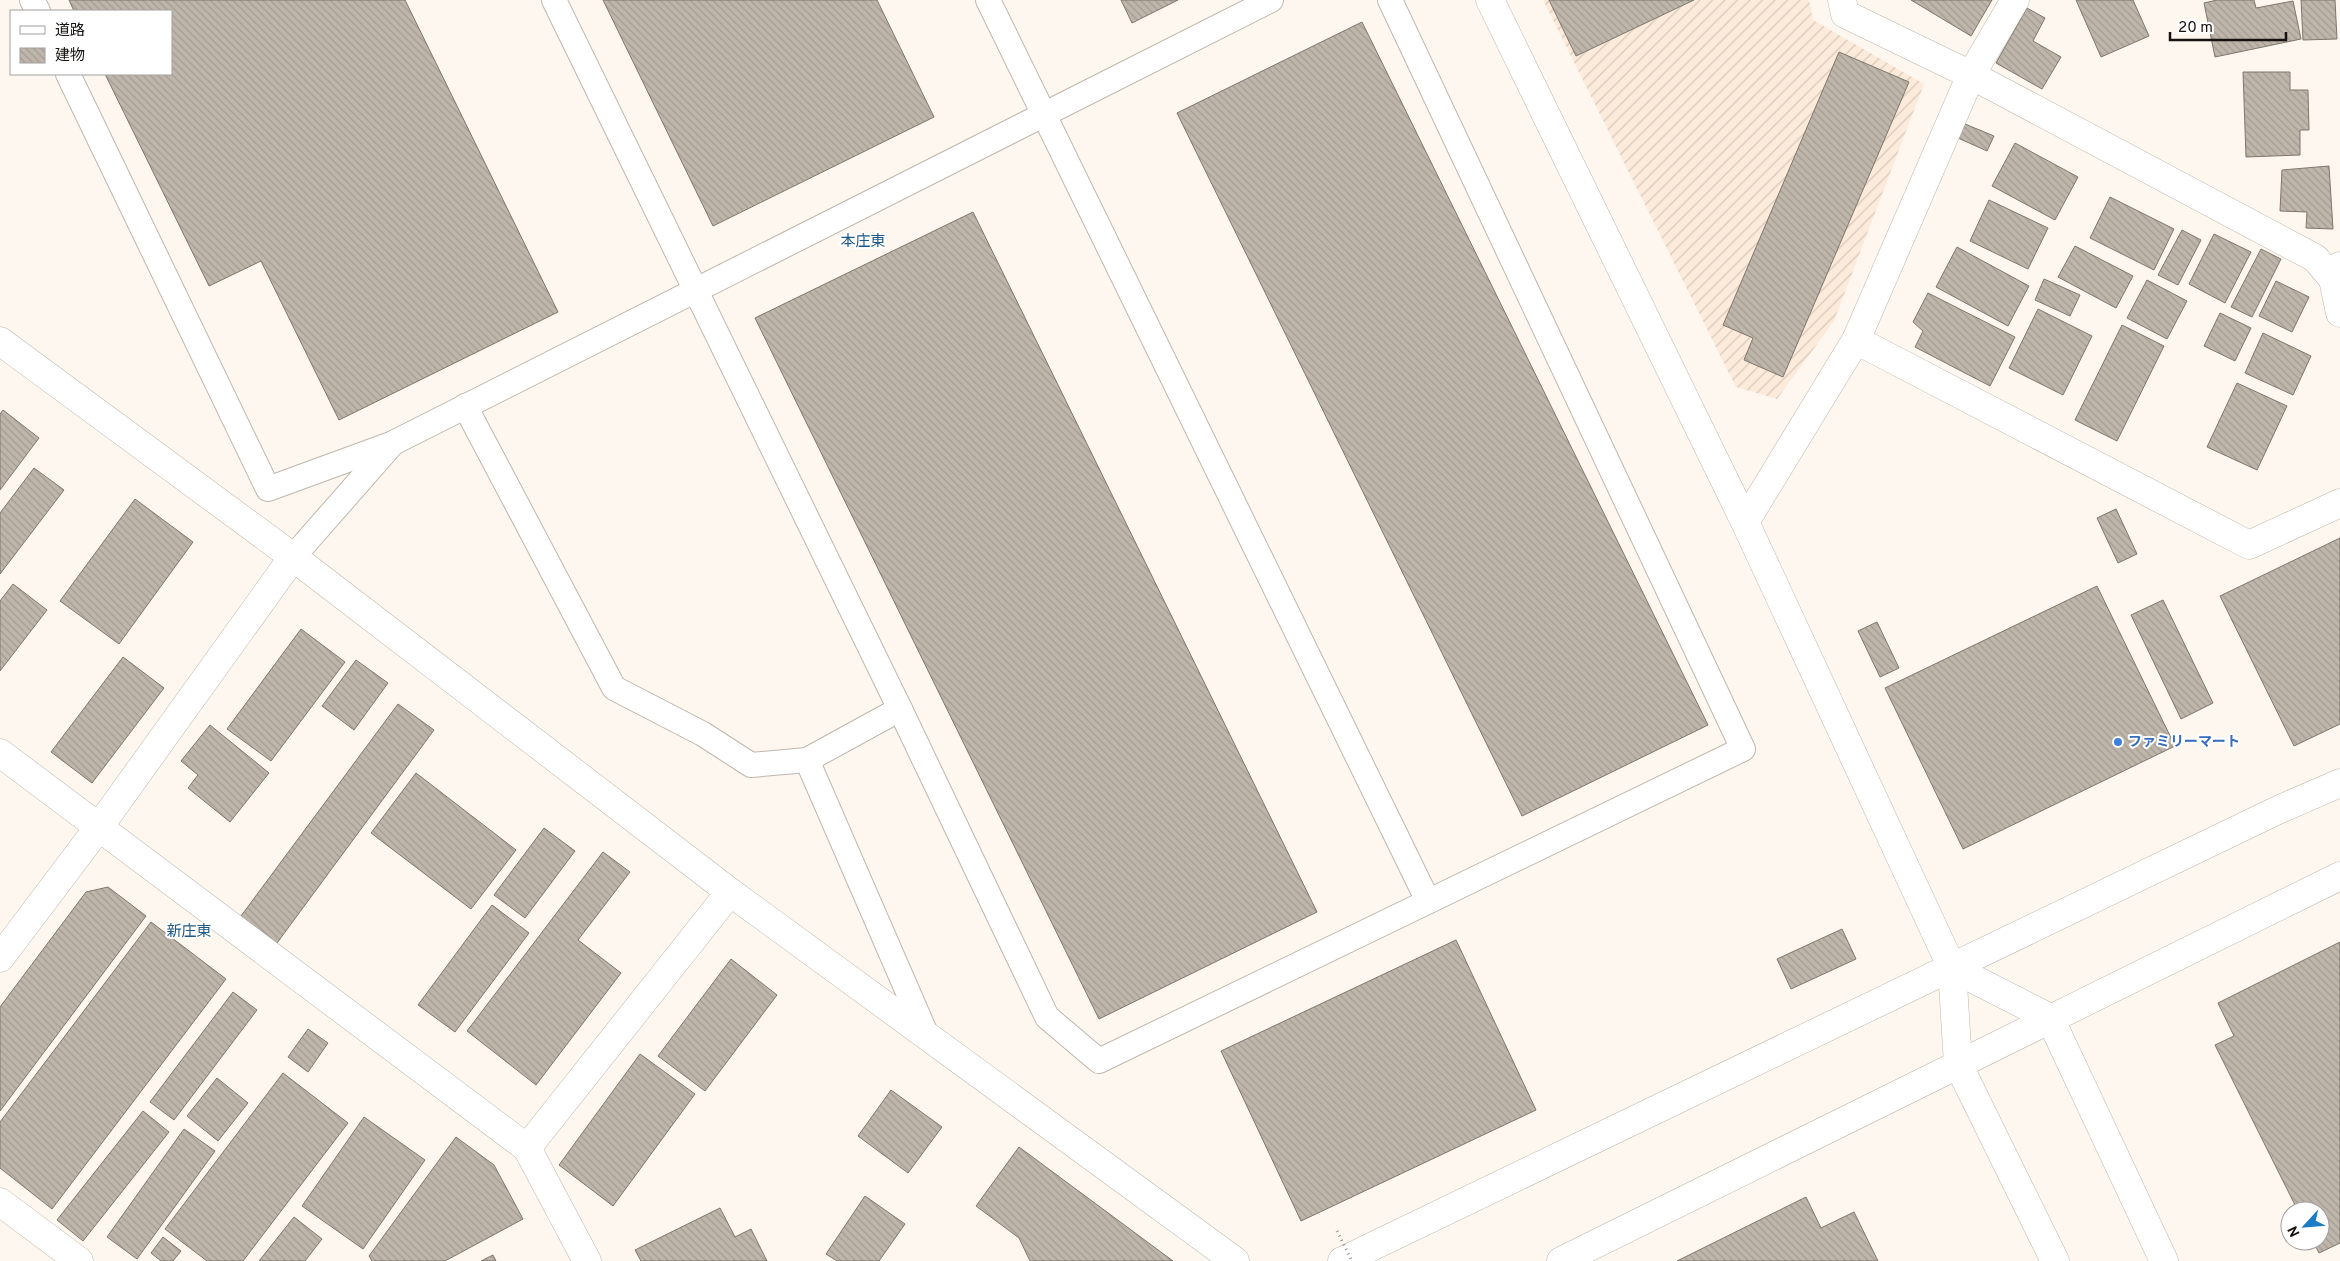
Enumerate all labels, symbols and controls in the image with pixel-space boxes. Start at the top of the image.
legend [10,10,172,75]
scale bar [2170,10,2286,42]
text: 20 m [2178,19,2213,38]
text: 道路 [55,22,85,41]
text: 建物 [55,47,85,66]
district label: 本庄東 [840,233,886,252]
place label: ファミリーマート [2128,734,2240,751]
marker: ファミリーマート [2112,736,2124,748]
district label: 新庄東 [166,923,212,942]
north arrow [2280,1201,2330,1251]
text: N [2285,1223,2305,1239]

